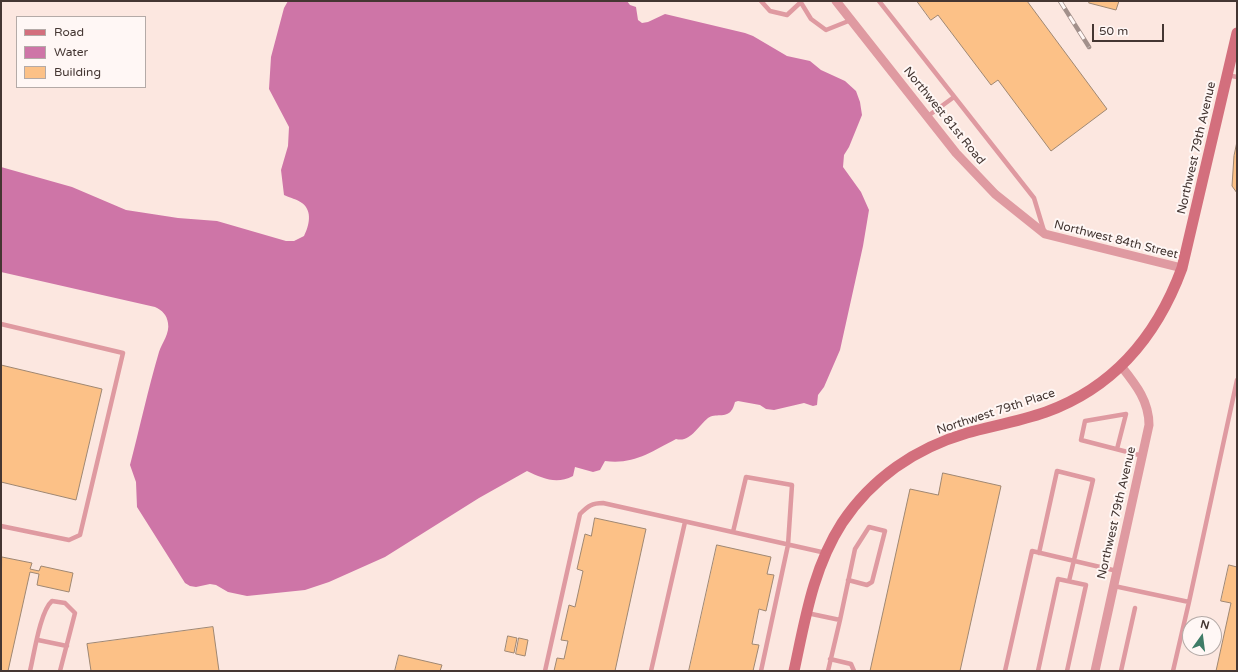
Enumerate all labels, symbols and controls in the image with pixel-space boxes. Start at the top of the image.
legend [16,16,146,88]
scale bar [1094,16,1166,42]
text: 50 m [1099,24,1128,38]
text: Road [54,25,84,39]
text: Water [54,45,88,59]
street label: Northwest 81st Road [900,64,988,168]
text: Building [54,65,101,79]
street label: Northwest 79th Avenue [1175,80,1219,216]
street label: Northwest 84th Street [1053,218,1179,262]
street label: Northwest 79th Place [935,386,1057,438]
street label: Northwest 79th Avenue [1095,445,1139,581]
north arrow [1182,616,1222,656]
text: N [1199,617,1211,632]

